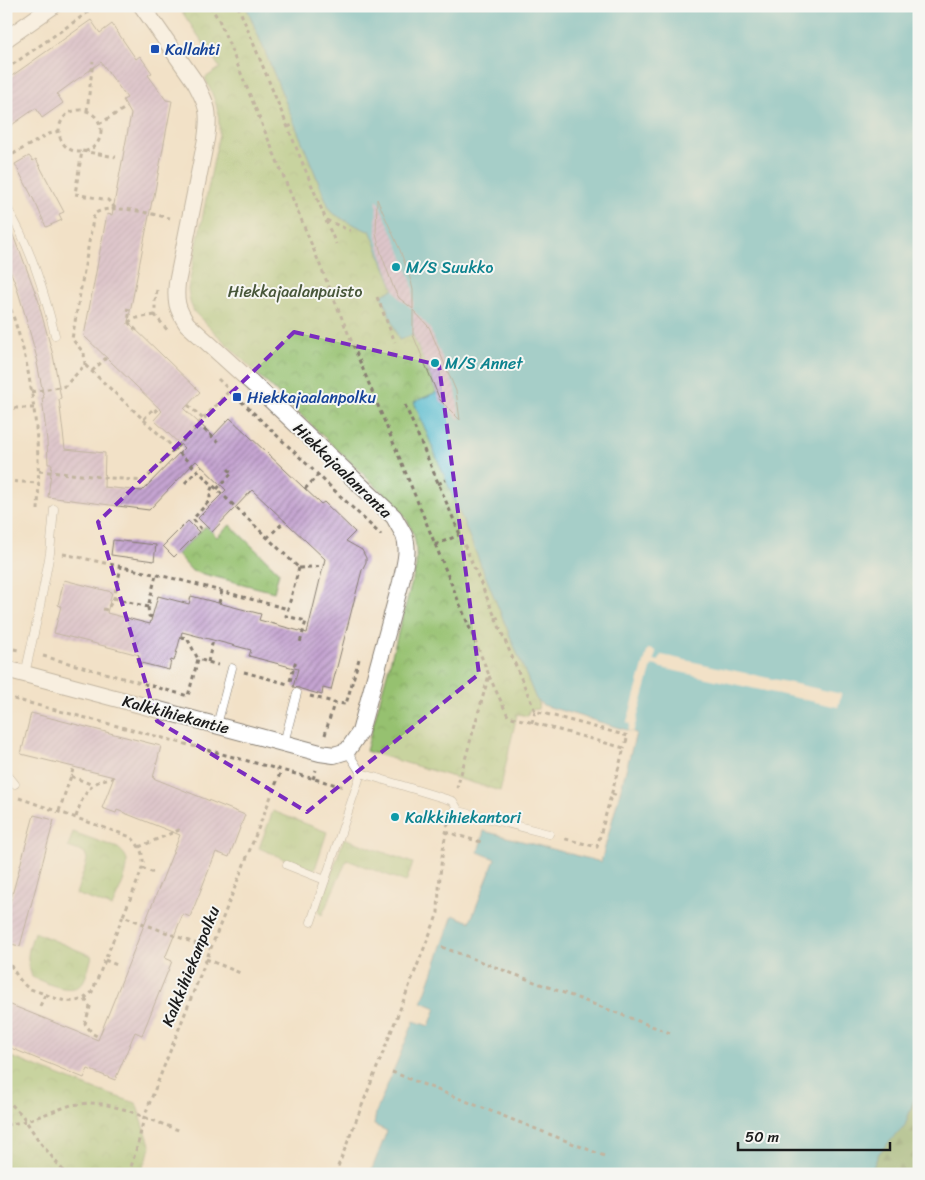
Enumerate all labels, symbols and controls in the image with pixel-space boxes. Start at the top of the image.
place label: Kallahti [165,35,220,64]
marker: Kallahti [149,43,161,55]
place label: M/S Suukko [406,253,493,282]
marker: M/S Suukko [390,261,402,273]
park label: Hiekkajaalanpuisto [228,277,362,306]
place label: M/S Annet [445,349,523,378]
marker: M/S Annet [429,357,441,369]
place label: Hiekkajaalanpolku [247,383,377,412]
marker: Hiekkajaalanpolku [231,391,243,403]
street label: Hiekkajaalanranta [286,415,400,526]
street label: Kalkkihiekantie [119,686,233,743]
place label: Kalkkihiekantori [405,803,521,832]
marker: Kalkkihiekantori [389,811,401,823]
street label: Kalkkihiekanpolku [153,901,228,1031]
scale bar [738,1120,890,1152]
text: 50 m [745,1124,780,1150]

